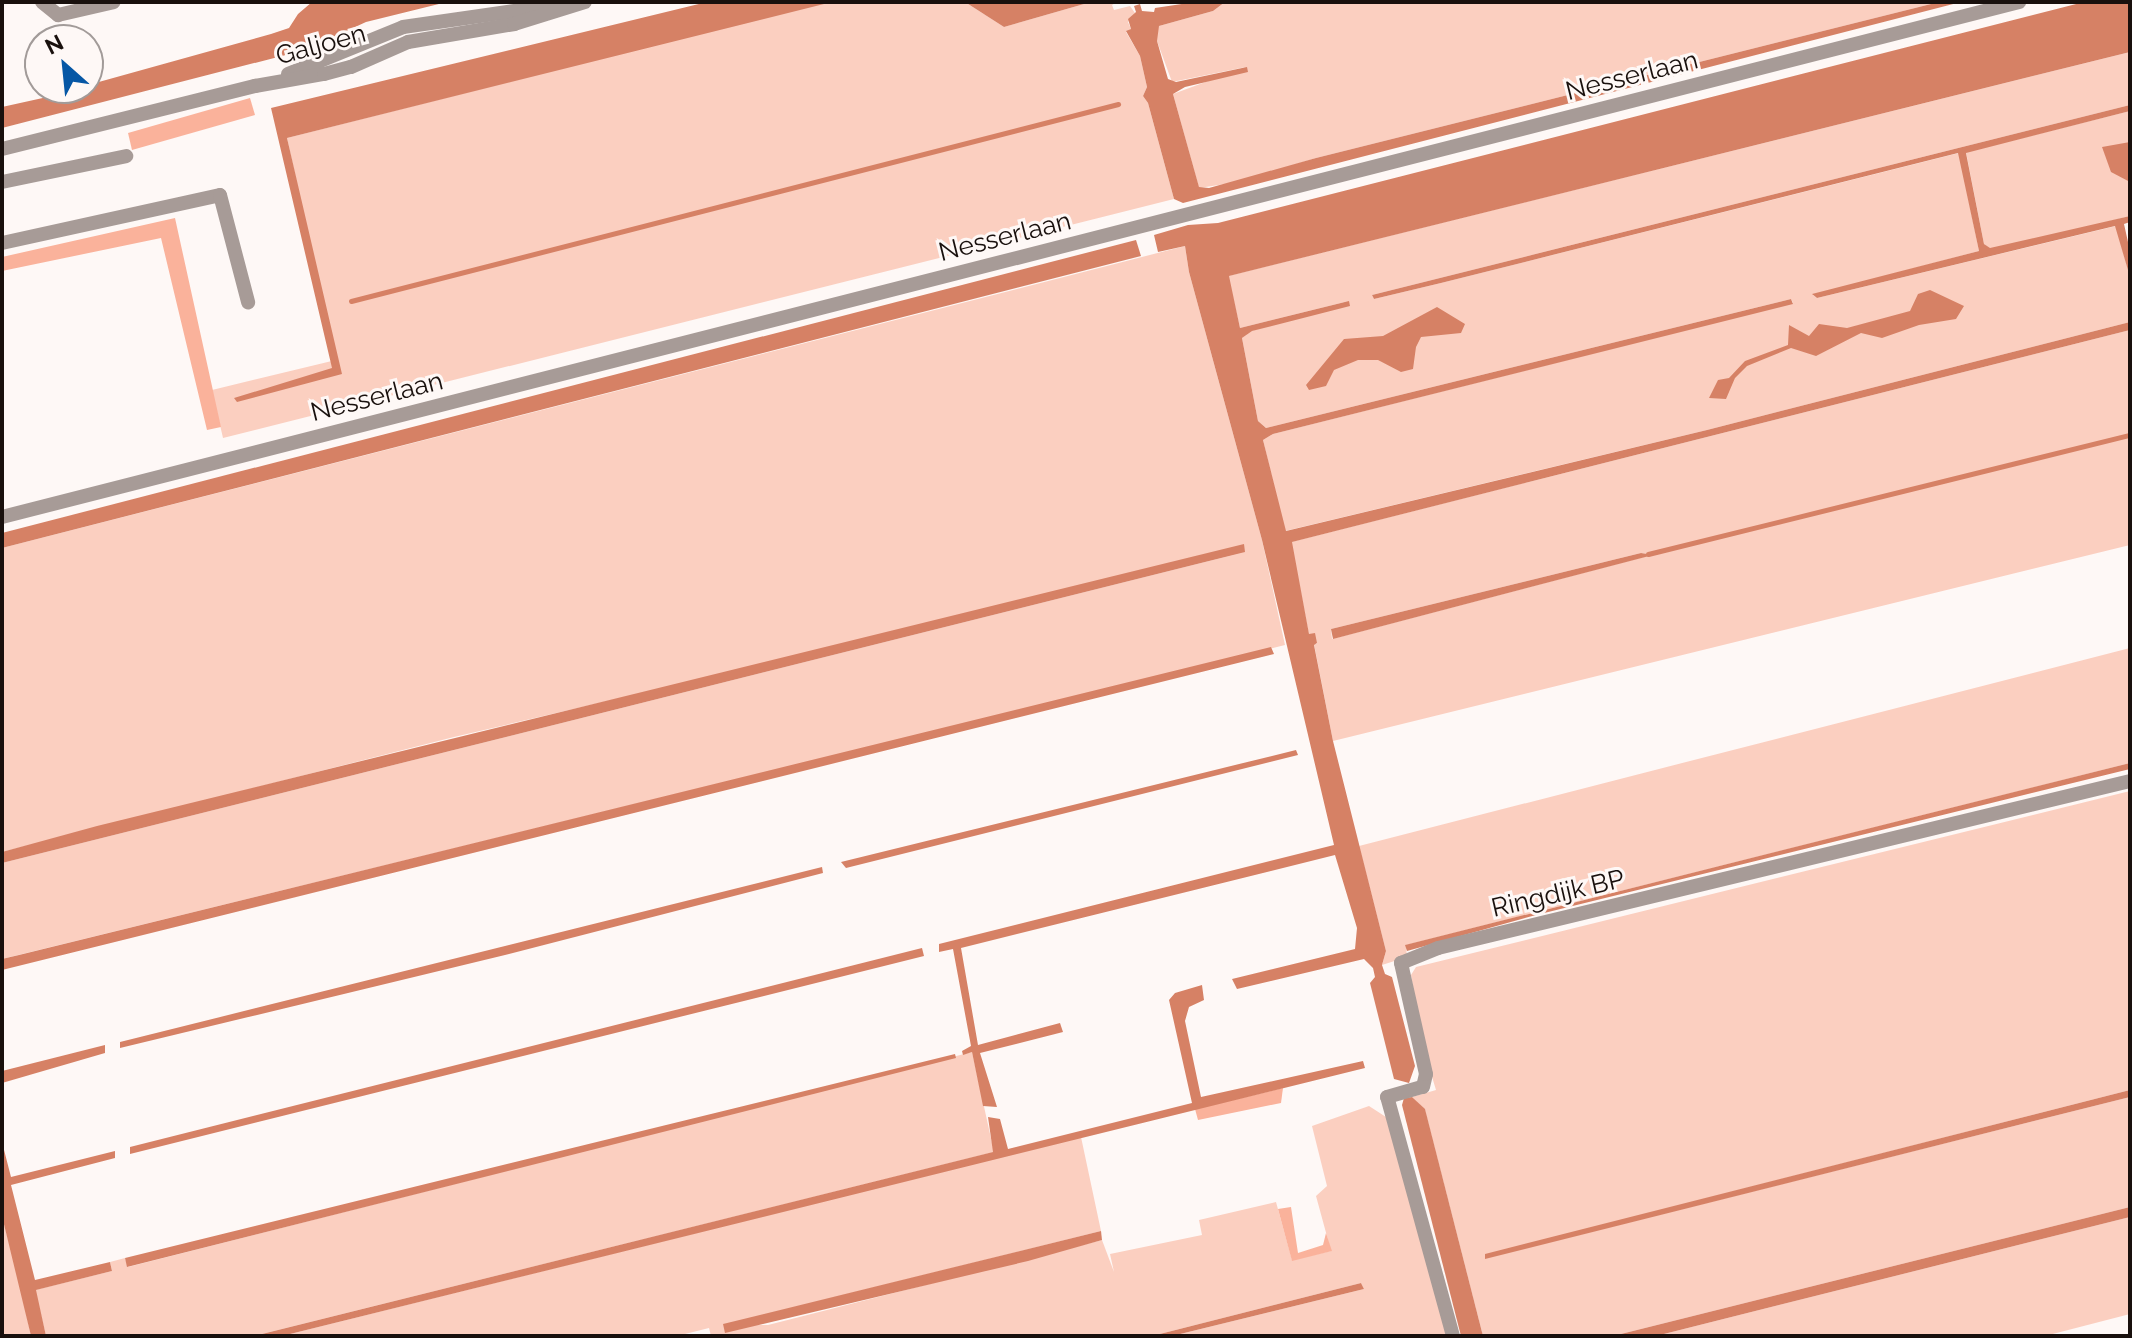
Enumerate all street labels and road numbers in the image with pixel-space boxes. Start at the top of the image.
street label: Galjoen [273,18,369,72]
street label: Nesserlaan [1563,45,1701,107]
street label: Nesserlaan [936,206,1074,268]
street label: Nesserlaan [308,366,446,428]
street label: Ringdijk BP [1489,864,1627,924]

